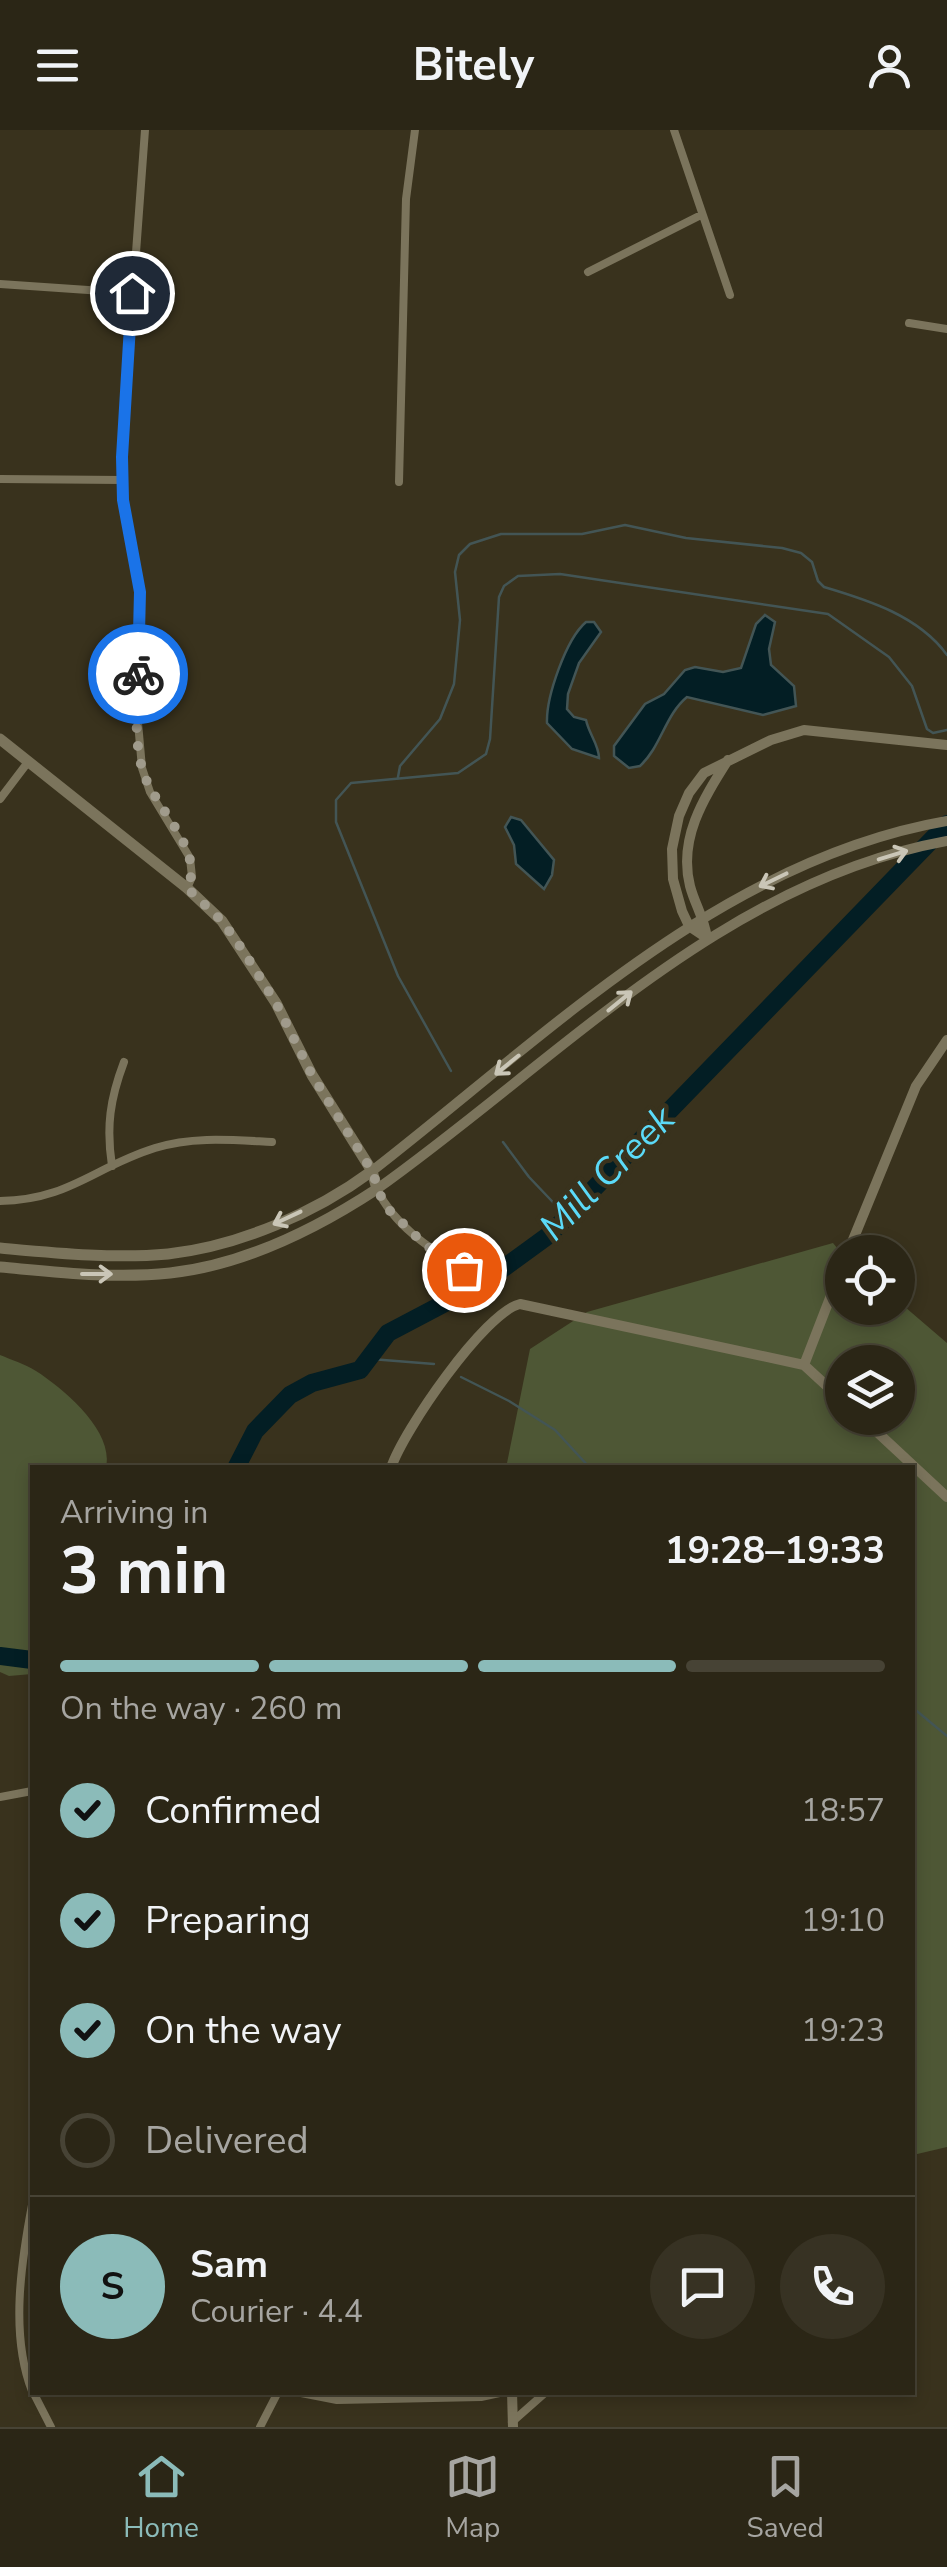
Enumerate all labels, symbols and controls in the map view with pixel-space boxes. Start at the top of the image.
text: Bitely [413,35,534,96]
icon: menu [30,38,85,93]
icon: person [862,38,917,93]
pin [90,251,175,336]
icon: home [105,266,160,321]
courier [88,624,188,724]
icon: bike [111,647,166,702]
one-way arrow [877,845,908,863]
one-way arrow [759,872,789,891]
one-way arrow [607,990,633,1012]
one-way arrow [494,1054,521,1075]
water label: Mill Creek [528,1093,687,1252]
one-way arrow [272,1210,303,1228]
pin [422,1228,507,1313]
map controls [825,1235,915,1435]
button: locate [825,1235,915,1325]
icon: bag [437,1243,492,1298]
one-way arrow [80,1264,113,1284]
button: layers [825,1345,915,1435]
text: Arriving in [60,1491,208,1534]
text: 19:28–19:33 [665,1525,885,1576]
text: 3 min [60,1527,228,1616]
text: On the way · 260 m [60,1687,342,1730]
icon: check [60,1783,115,1838]
text: Confirmed [145,1785,322,1836]
text: 18:57 [801,1789,885,1832]
icon: check [60,1893,115,1948]
text: Preparing [145,1895,311,1946]
text: 19:10 [801,1899,885,1942]
icon: check [60,2003,115,2058]
text: On the way [145,2005,341,2056]
text: 19:23 [801,2009,885,2052]
text: Delivered [145,2115,309,2166]
button: chat [650,2234,755,2339]
button: phone [780,2234,885,2339]
text: Sam [190,2239,268,2290]
text: S [101,2261,124,2312]
text: Courier · 4.4 [190,2290,363,2333]
tab: Home [123,2449,199,2547]
tab: Map [445,2449,500,2547]
tab: Saved [746,2449,824,2547]

